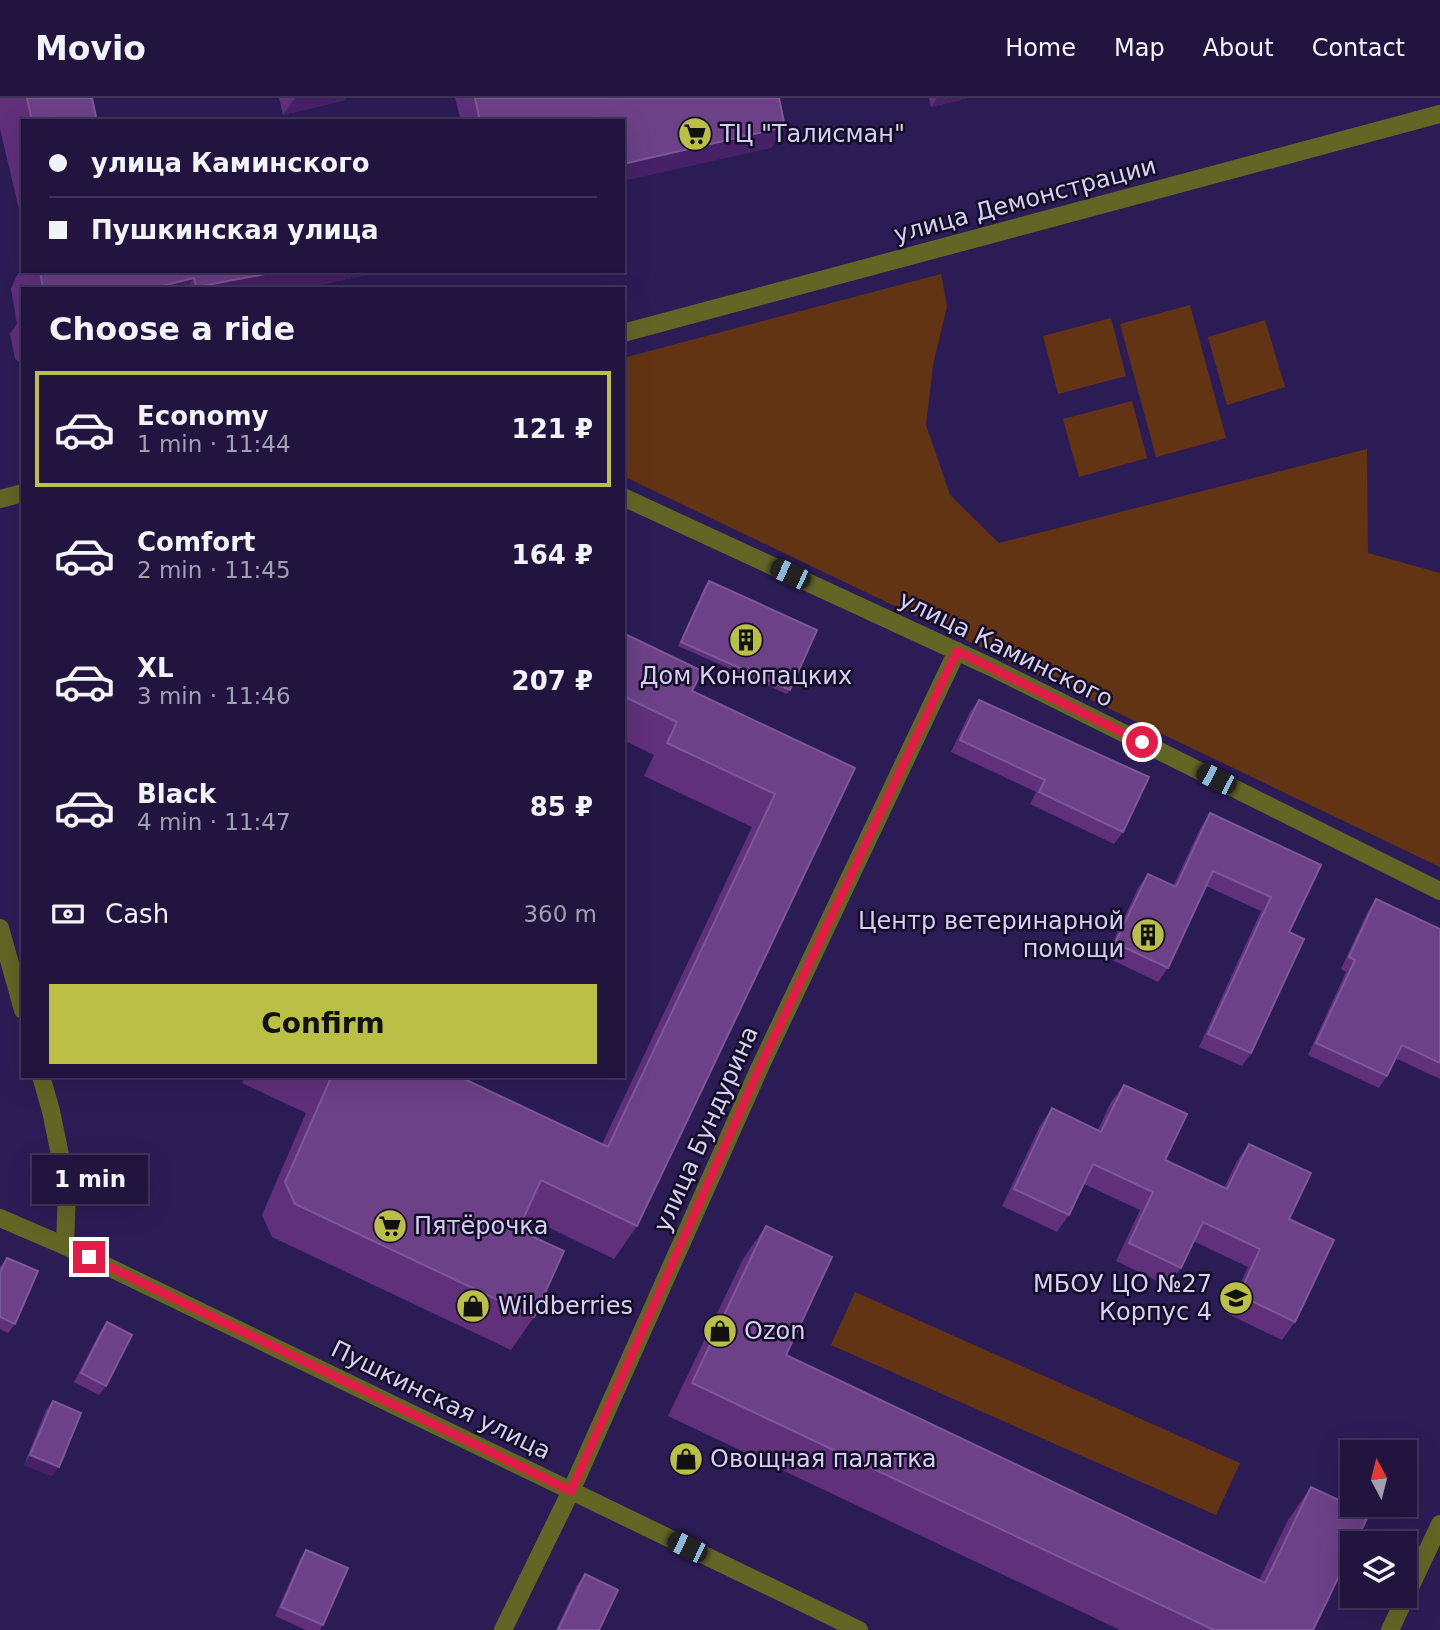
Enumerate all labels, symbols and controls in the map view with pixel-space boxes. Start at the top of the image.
text: Movio [35,29,146,68]
text: Home [1005,34,1076,62]
text: Map [1114,34,1165,62]
text: About [1203,34,1274,62]
text: Contact [1312,34,1405,62]
supermarket icon: ТЦ "Талисман" [676,115,714,153]
place label: ТЦ "Талисман" [719,120,905,148]
text: улица Каминского [91,148,370,178]
street label: улица Демонстрации [891,151,1159,249]
text: Пушкинская улица [91,215,379,245]
text: Choose a ride [49,310,295,348]
icon: car [53,398,116,461]
text: Economy [137,401,268,431]
text: 121 ₽ [512,414,593,444]
text: 1 min · 11:44 [137,431,291,457]
icon: car [53,524,116,587]
text: Comfort [137,527,255,557]
text: 164 ₽ [512,540,593,570]
car [767,556,814,592]
text: 2 min · 11:45 [137,557,291,583]
street label: улица Каминского [894,585,1118,713]
building icon: Дом Конопацких [727,621,765,659]
icon: car [53,650,116,713]
text: XL [137,653,174,683]
place label: Дом Конопацких [640,662,852,690]
text: 207 ₽ [512,666,593,696]
text: 3 min · 11:46 [137,683,291,709]
route start [1126,726,1158,758]
car [1193,760,1240,798]
icon: car [53,776,116,839]
text: Black [137,779,216,809]
text: 85 ₽ [530,792,593,822]
text: 4 min · 11:47 [137,809,291,835]
icon: cash [49,895,87,933]
text: Cash [105,899,169,929]
text: 360 m [523,901,597,927]
place label: Центр ветеринарной помощи [858,907,1124,963]
building icon: Центр ветеринарной помощи [1129,916,1167,954]
button: Confirm [49,984,597,1064]
street label: улица Бундурина [648,1022,764,1236]
callout: 1 min [31,1156,147,1204]
text: 1 min [54,1166,126,1192]
supermarket icon: Пятёрочка [371,1207,409,1245]
place label: Пятёрочка [414,1212,549,1240]
route end [73,1241,105,1273]
place label: МБОУ ЦО №27 Корпус 4 [1033,1270,1212,1326]
school or university icon: МБОУ ЦО №27 Корпус 4 [1217,1279,1255,1317]
shop icon: Wildberries [454,1287,492,1325]
place label: Wildberries [498,1292,633,1320]
shop icon: Ozon [701,1312,739,1350]
place label: Ozon [744,1317,805,1345]
street label: Пушкинская улица [327,1335,555,1465]
shop icon: Овощная палатка [667,1440,705,1478]
north arrow [1340,1440,1418,1517]
map controls [1340,1440,1417,1608]
place label: Овощная палатка [710,1445,936,1473]
car [664,1528,711,1566]
button: layers [1340,1531,1417,1608]

